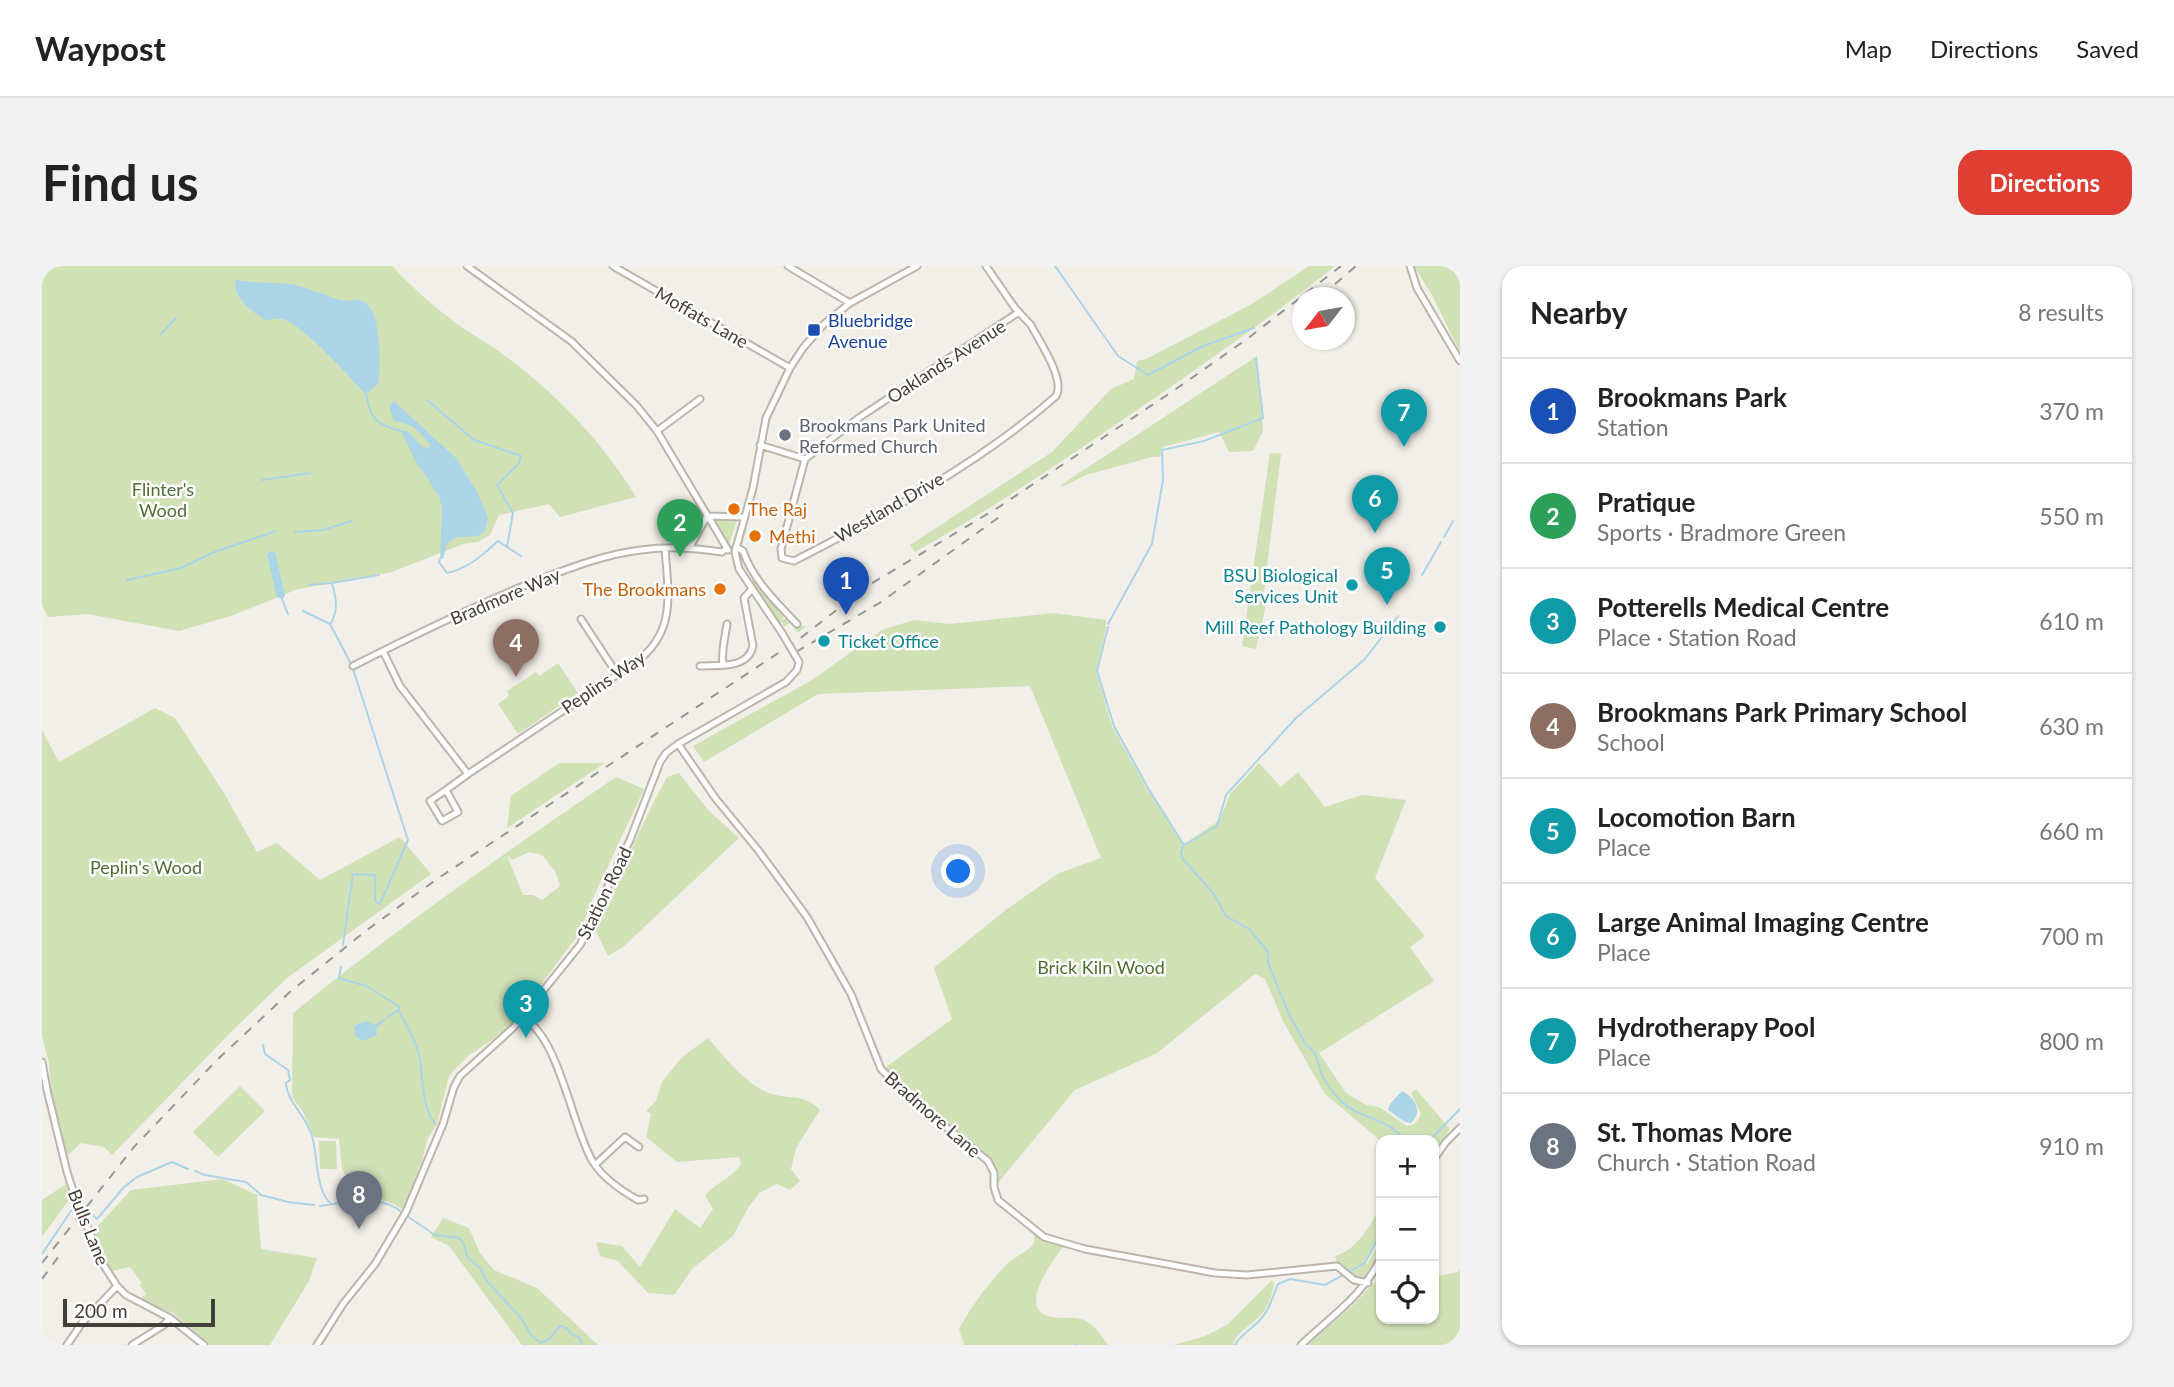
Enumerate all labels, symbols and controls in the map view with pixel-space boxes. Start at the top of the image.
text: Waypost [35,28,166,68]
text: Map [1845,34,1892,63]
text: Directions [1930,34,2038,63]
text: Saved [2076,34,2139,63]
button: Directions [1958,150,2132,215]
text: Find us [42,153,199,211]
street label: Moffats Lane [652,282,752,352]
north arrow [1292,287,1355,350]
text: Nearby [1530,294,1628,330]
text: 8 results [2018,298,2104,326]
place label: Bluebridge Avenue [828,309,913,352]
street label: Oaklands Avenue [883,314,1009,408]
marker: Bluebridge Avenue [806,322,822,338]
text: Brookmans Park [1597,381,1787,413]
pin: 7 [1381,389,1427,447]
text: 1 [1546,397,1560,425]
text: 370 m [2039,397,2104,425]
text: Station [1597,413,1669,441]
place label: Brookmans Park United Reformed Church [799,414,985,457]
marker: Brookmans Park United Reformed Church [777,427,793,443]
street label: Westland Drive [831,467,947,547]
pin: 6 [1352,475,1398,533]
park label: Flinter's Wood [132,478,194,521]
text: Pratique [1597,486,1695,518]
place label: The Raj [748,498,807,520]
pin: 2 [657,499,703,557]
marker: The Raj [726,501,742,517]
text: 2 [1546,502,1560,530]
text: 550 m [2039,502,2104,530]
text: Sports · Bradmore Green [1597,518,1846,546]
place label: Methi [769,525,816,547]
marker: Methi [747,528,763,544]
pin: 5 [1364,547,1410,605]
pin: 1 [823,557,869,615]
street label: Bradmore Way [447,563,564,629]
place label: BSU Biological Services Unit [1223,564,1339,607]
marker: BSU Biological Services Unit [1344,577,1360,593]
place label: The Brookmans [583,578,706,600]
marker: The Brookmans [712,581,728,597]
text: Potterells Medical Centre [1597,591,1889,623]
text: 3 [1546,607,1560,635]
text: 610 m [2039,607,2104,635]
place label: Mill Reef Pathology Building [1205,616,1426,638]
pin: 4 [493,619,539,677]
marker: Mill Reef Pathology Building [1432,619,1448,635]
text: Place · Station Road [1597,623,1797,651]
place label: Ticket Office [838,630,939,652]
marker: Ticket Office [816,633,832,649]
street label: Peplins Way [557,646,650,718]
text: Brookmans Park Primary School [1597,696,1967,728]
text: 4 [1546,712,1560,740]
text: 630 m [2039,712,2104,740]
text: School [1597,728,1665,756]
text: Locomotion Barn [1597,801,1796,833]
text: 5 [1546,817,1560,845]
text: 660 m [2039,817,2104,845]
text: Place [1597,833,1651,861]
street label: Station Road [572,843,636,943]
your location [941,854,975,888]
park label: Peplin's Wood [90,856,202,878]
text: Large Animal Imaging Centre [1597,906,1929,938]
text: 6 [1546,922,1560,950]
text: 700 m [2039,922,2104,950]
text: Place [1597,938,1651,966]
park label: Brick Kiln Wood [1037,956,1165,978]
pin: 3 [503,980,549,1038]
text: Hydrotherapy Pool [1597,1011,1815,1043]
text: 7 [1546,1027,1560,1055]
text: 800 m [2039,1027,2104,1055]
text: Place [1597,1043,1651,1071]
street label: Bradmore Lane [881,1066,985,1162]
text: St. Thomas More [1597,1116,1792,1148]
text: 8 [1546,1132,1560,1160]
text: 910 m [2039,1132,2104,1160]
map controls [1376,1135,1439,1324]
button: + [1376,1135,1439,1198]
text: Church · Station Road [1597,1148,1816,1176]
pin: 8 [336,1171,382,1229]
street label: Bulls Lane [64,1186,114,1268]
button: − [1376,1198,1439,1261]
button: locate [1376,1261,1439,1324]
scale bar [63,1296,215,1328]
text: 200 m [74,1299,128,1322]

